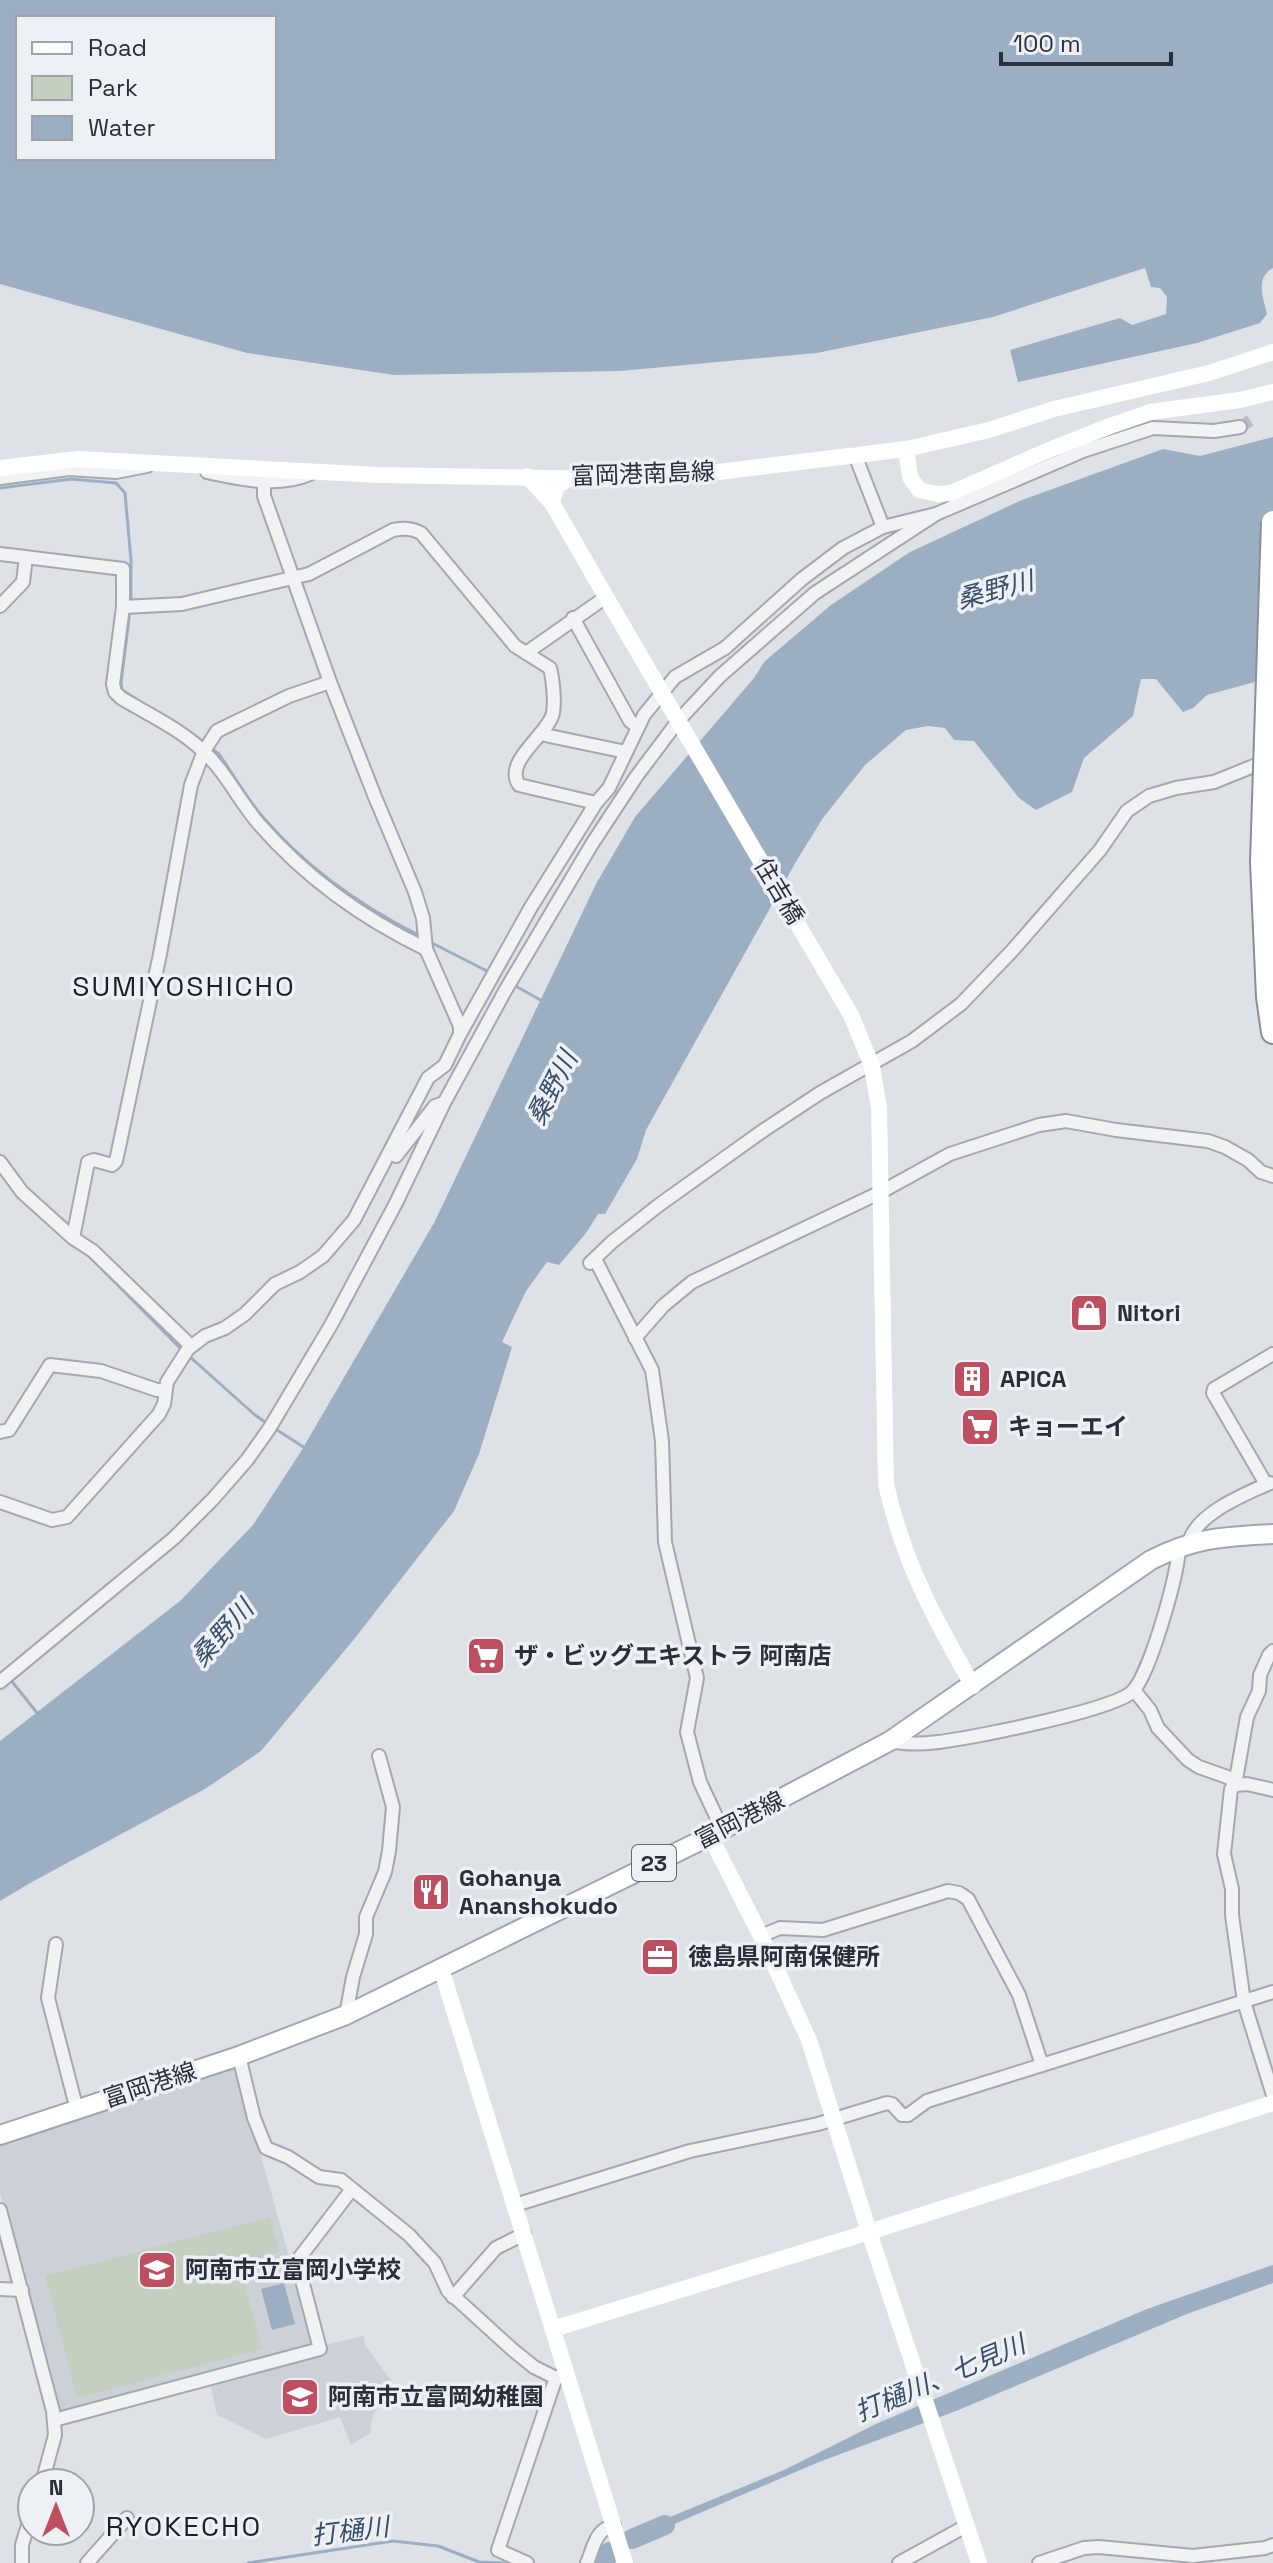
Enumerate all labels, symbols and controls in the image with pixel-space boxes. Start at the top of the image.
legend [16,16,276,160]
scale bar [1001,16,1171,66]
text: 100 m [1013,28,1081,59]
text: Road [88,32,147,63]
text: Park [88,72,138,103]
text: Water [88,112,156,143]
street label: 富岡港南島線 [570,455,715,492]
water label: 桑野川 [953,563,1040,617]
street label: 住吉橋 [748,852,811,930]
district label: SUMIYOSHICHO [72,968,296,1004]
water label: 桑野川 [519,1043,586,1130]
shop icon: Nitori [1068,1292,1110,1334]
place label: Nitori [1117,1297,1181,1328]
building icon: APICA [951,1358,993,1400]
place label: APICA [1000,1363,1067,1394]
supermarket icon: キョーエイ [959,1406,1001,1448]
place label: キョーエイ [1008,1411,1128,1442]
water label: 桑野川 [183,1590,263,1673]
supermarket icon: ザ・ビッグエキストラ 阿南店 [465,1635,507,1677]
place label: ザ・ビッグエキストラ 阿南店 [514,1640,831,1671]
street label: 富岡港線 [690,1784,790,1855]
road number: 23 [632,1845,676,1881]
place label: Gohanya Ananshokudo [459,1862,618,1921]
restaurant icon: Gohanya Ananshokudo [410,1871,452,1913]
office icon: 徳島県阿南保健所 [639,1936,681,1978]
place label: 徳島県阿南保健所 [688,1941,880,1972]
street label: 富岡港線 [99,2055,200,2114]
school or university icon: 阿南市立富岡小学校 [136,2249,178,2291]
place label: 阿南市立富岡小学校 [185,2254,401,2285]
water label: 打樋川、七見川 [850,2326,1033,2429]
school or university icon: 阿南市立富岡幼稚園 [279,2376,321,2418]
place label: 阿南市立富岡幼稚園 [328,2381,544,2412]
north arrow [16,2467,96,2547]
text: N [49,2473,63,2501]
district label: RYOKECHO [106,2508,262,2544]
water label: 打樋川 [309,2509,394,2553]

